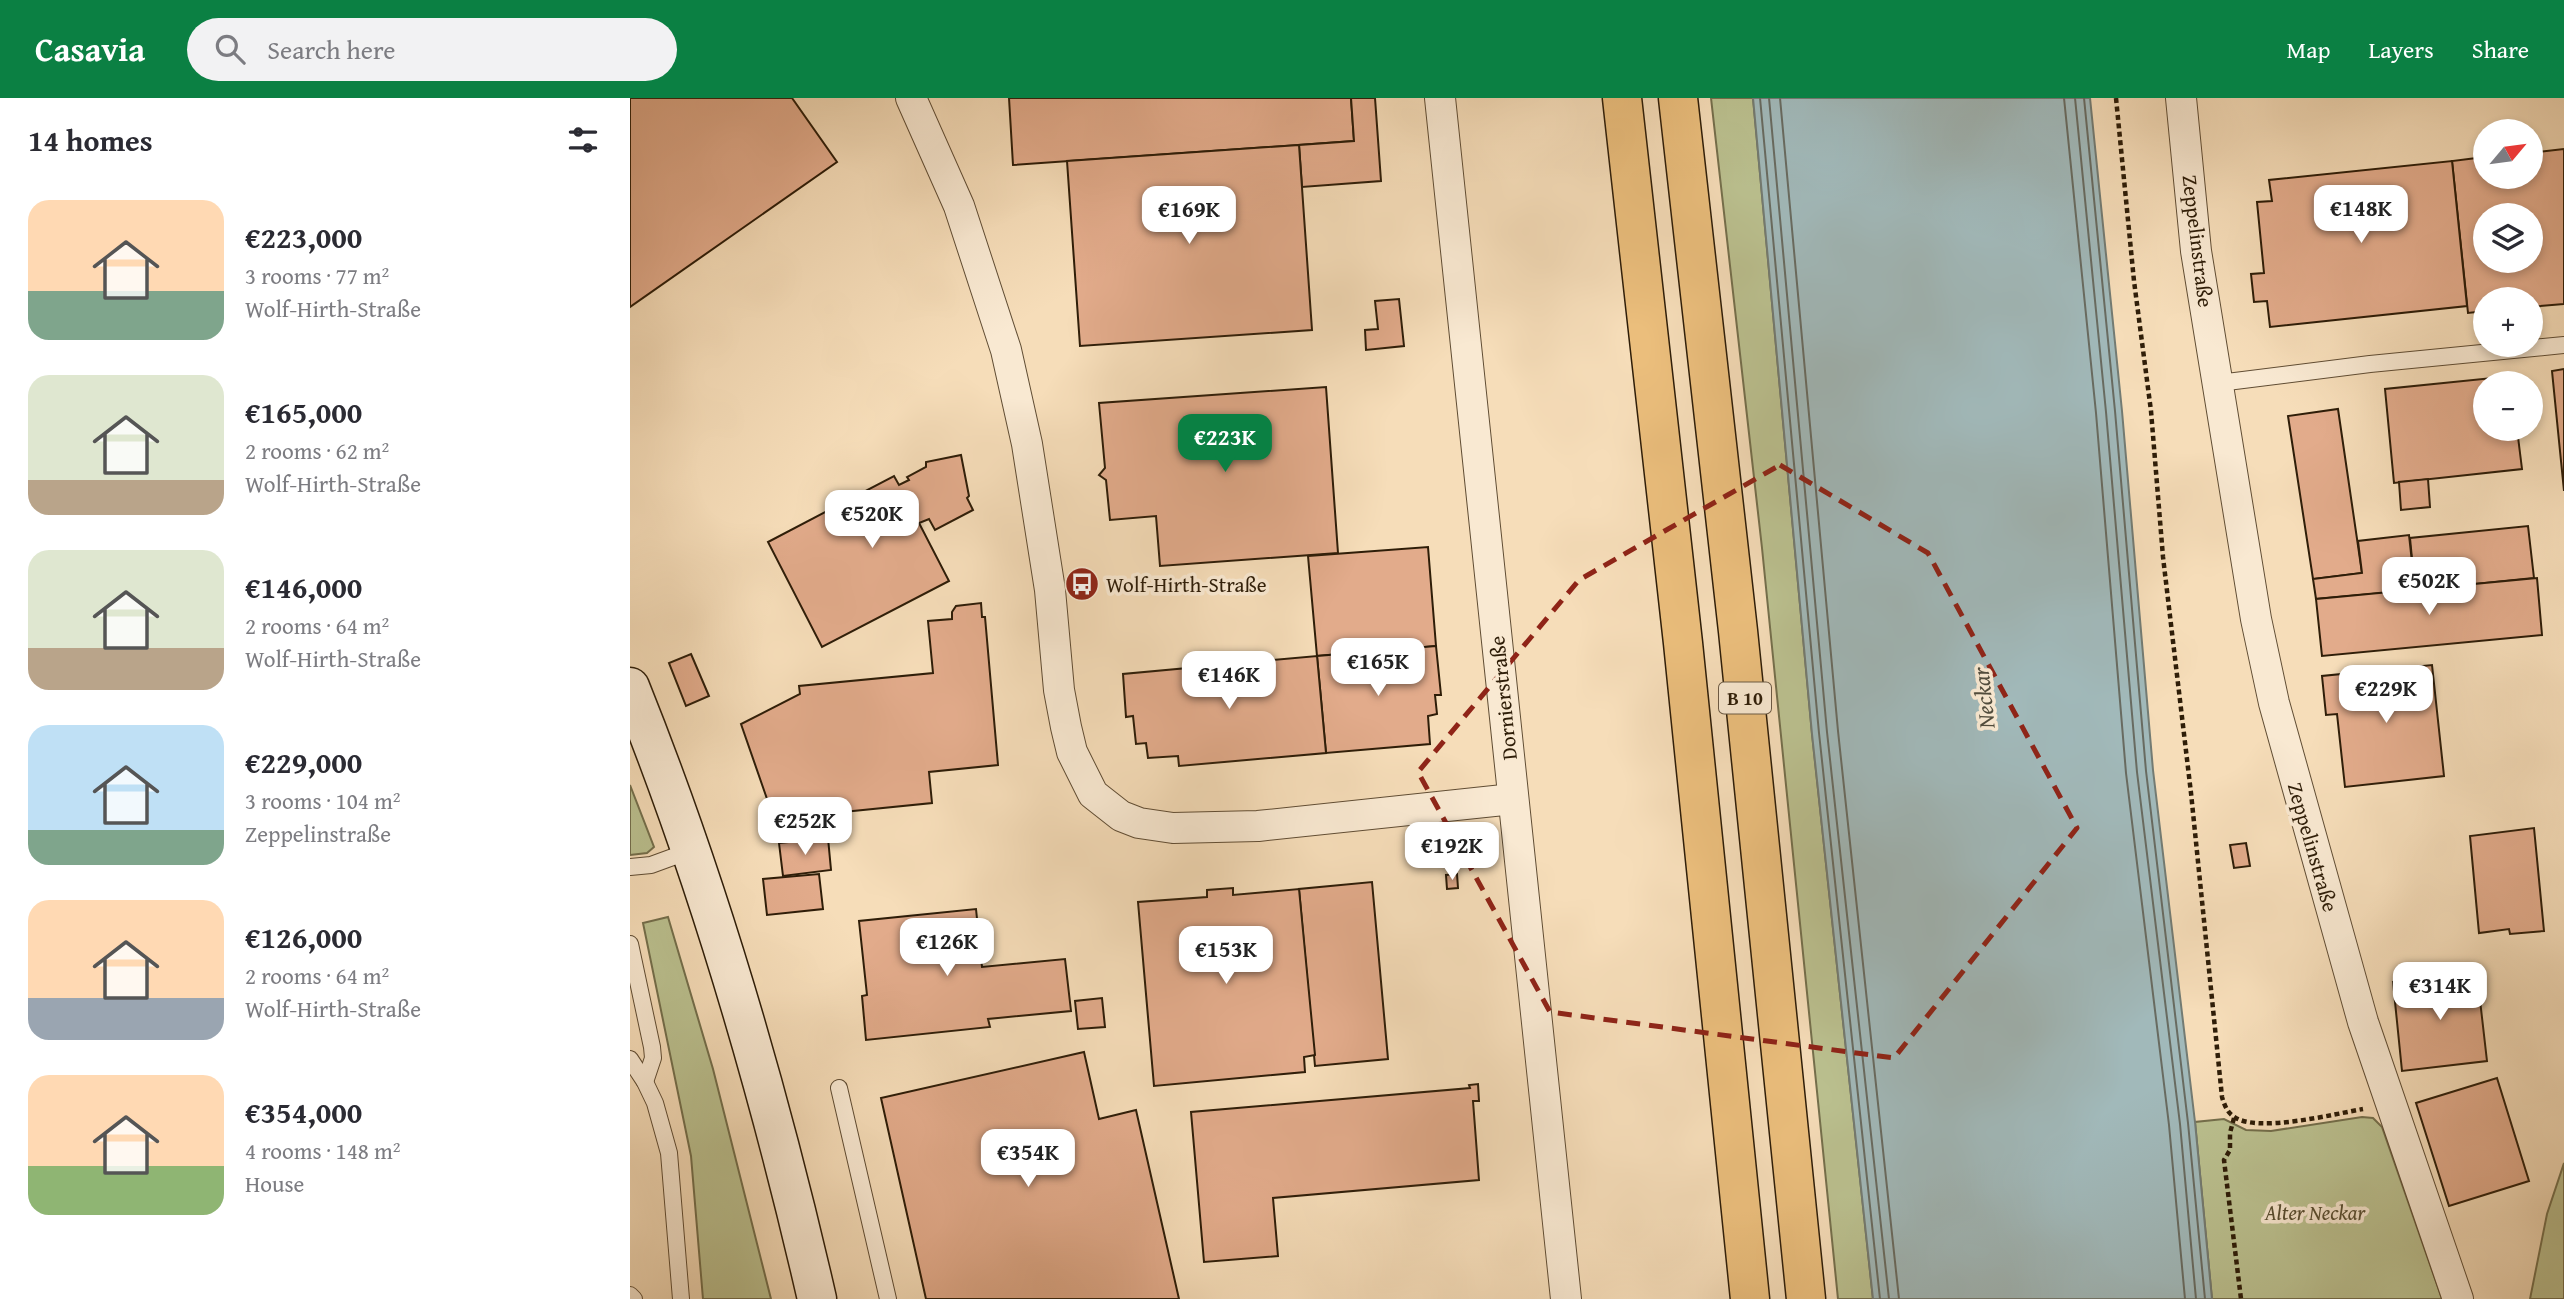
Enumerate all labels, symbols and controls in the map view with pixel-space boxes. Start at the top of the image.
search box [187,18,677,81]
text: Casavia [35,25,145,73]
icon: search [211,30,249,68]
text: Search here [267,30,396,69]
text: Map [2287,32,2330,67]
text: Layers [2368,32,2434,67]
text: Share [2472,32,2529,67]
text: 14 homes [28,118,153,162]
north arrow [2473,119,2543,189]
map controls [2473,119,2543,441]
icon: filters [564,121,602,159]
street label: Zeppelinstraße [2174,173,2222,309]
pin: €169K [1140,186,1238,246]
pin: €148K [2312,186,2410,245]
text: €148K [2330,191,2392,224]
text: €169K [1158,192,1220,225]
button: layers [2473,203,2543,273]
text: €223,000 [245,215,362,259]
icon: home [84,228,168,312]
text: 3 rooms · 77 m² [245,259,389,292]
button: + [2473,287,2543,357]
text: Wolf-Hirth-Straße [245,292,421,325]
button: − [2473,371,2543,441]
text: €165,000 [245,390,362,434]
icon: home [84,403,168,487]
pin: €223K [1176,414,1274,474]
text: €223K [1194,420,1256,453]
text: 2 rooms · 62 m² [245,434,389,467]
text: Wolf-Hirth-Straße [245,467,421,500]
pin: €520K [823,490,921,550]
text: €520K [841,496,903,529]
pin: €502K [2380,558,2478,617]
text: €502K [2398,563,2460,596]
text: €146,000 [245,565,362,609]
bus stop icon: Wolf-Hirth-Straße [1063,565,1101,603]
place label: Wolf-Hirth-Straße [1106,569,1267,600]
icon: home [84,578,168,662]
text: 2 rooms · 64 m² [245,609,389,642]
street label: Dornierstraße [1481,634,1525,762]
pin: €165K [1329,638,1427,698]
text: Wolf-Hirth-Straße [245,642,421,675]
text: €165K [1347,644,1409,677]
pin: €146K [1180,652,1278,711]
text: €146K [1198,657,1260,690]
water label: Neckar [1963,664,2003,731]
pin: €229K [2337,666,2435,725]
text: €229K [2355,671,2417,704]
road number: B 10 [1719,682,1771,713]
text: €229,000 [245,740,362,784]
icon: home [84,753,168,837]
street label: Zeppelinstraße [2280,779,2346,916]
text: 3 rooms · 104 m² [245,784,400,817]
pin: €252K [756,798,854,857]
text: €252K [774,803,836,836]
text: Zeppelinstraße [245,817,391,850]
pin: €192K [1403,822,1501,882]
text: €192K [1421,828,1483,861]
text: €126,000 [245,915,362,959]
pin: €126K [898,918,996,978]
text: €126K [916,924,978,957]
pin: €153K [1177,926,1275,986]
icon: home [84,928,168,1012]
text: €153K [1195,932,1257,965]
text: 2 rooms · 64 m² [245,959,389,992]
pin: €314K [2391,962,2489,1022]
text: €314K [2409,968,2471,1001]
text: Wolf-Hirth-Straße [245,992,421,1025]
text: €354,000 [245,1090,362,1134]
icon: home [84,1103,168,1187]
pin: €354K [979,1130,1077,1189]
text: 4 rooms · 148 m² [245,1134,400,1167]
text: €354K [997,1135,1059,1168]
text: House [245,1167,304,1200]
park label: Alter Neckar [2264,1197,2367,1228]

